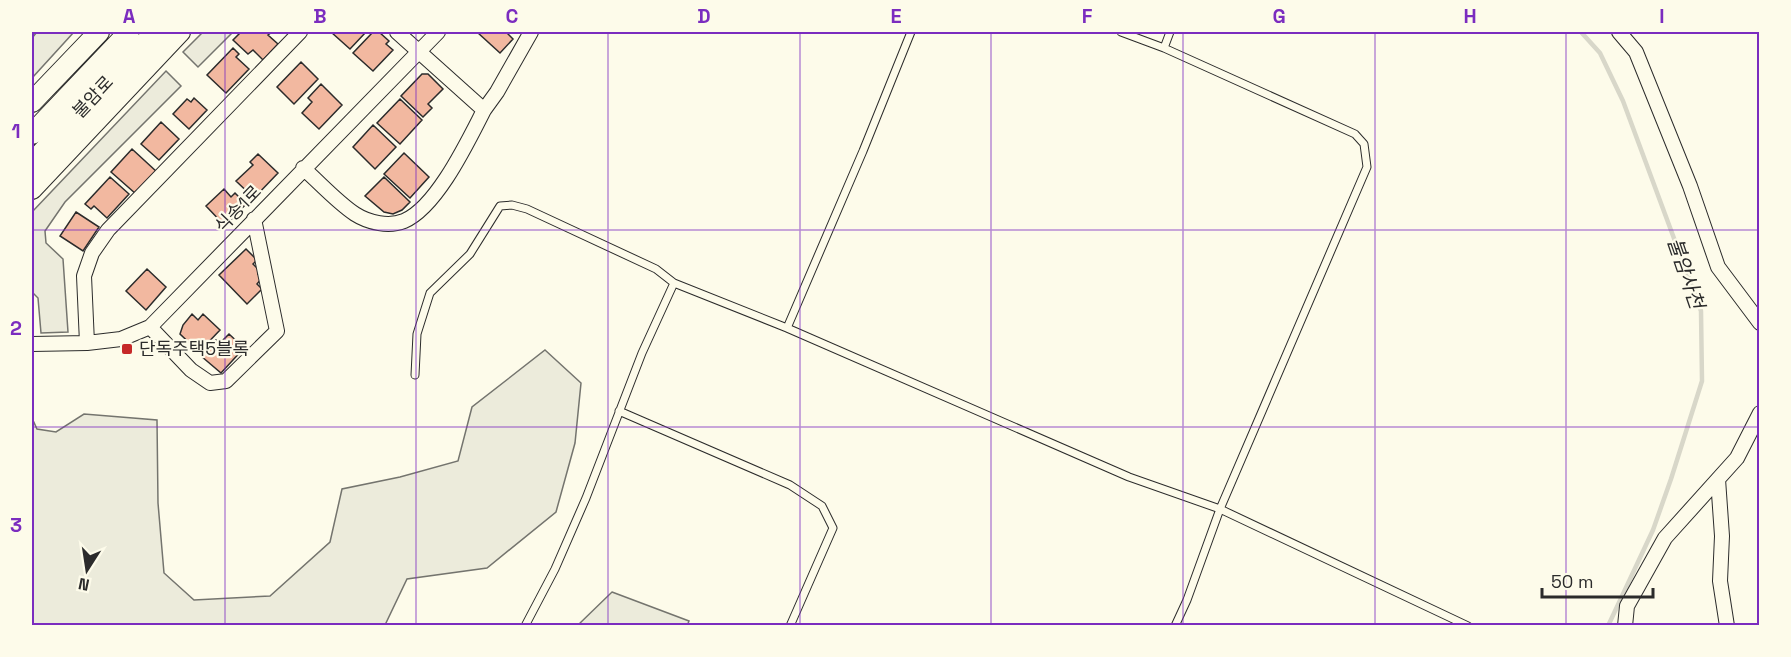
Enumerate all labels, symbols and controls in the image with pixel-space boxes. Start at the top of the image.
text: A [123,3,136,29]
text: B [313,3,327,29]
text: C [506,3,519,29]
text: D [697,3,711,29]
text: E [890,3,902,29]
text: F [1082,3,1093,29]
text: G [1272,3,1286,29]
text: H [1463,3,1477,29]
text: I [1659,3,1665,29]
street label: 불암로 [67,71,118,123]
text: 1 [11,118,21,144]
street label: 식송1로 [209,180,266,237]
water label: 불암사천 [1662,234,1711,314]
text: 2 [10,315,22,341]
place label: 단독주택5블록 [139,337,249,360]
marker: 단독주택5블록 [120,342,134,356]
text: 3 [10,512,22,538]
north arrow [57,540,117,600]
scale bar [1542,561,1653,599]
text: 50 m [1551,570,1593,593]
text: N [77,573,91,596]

